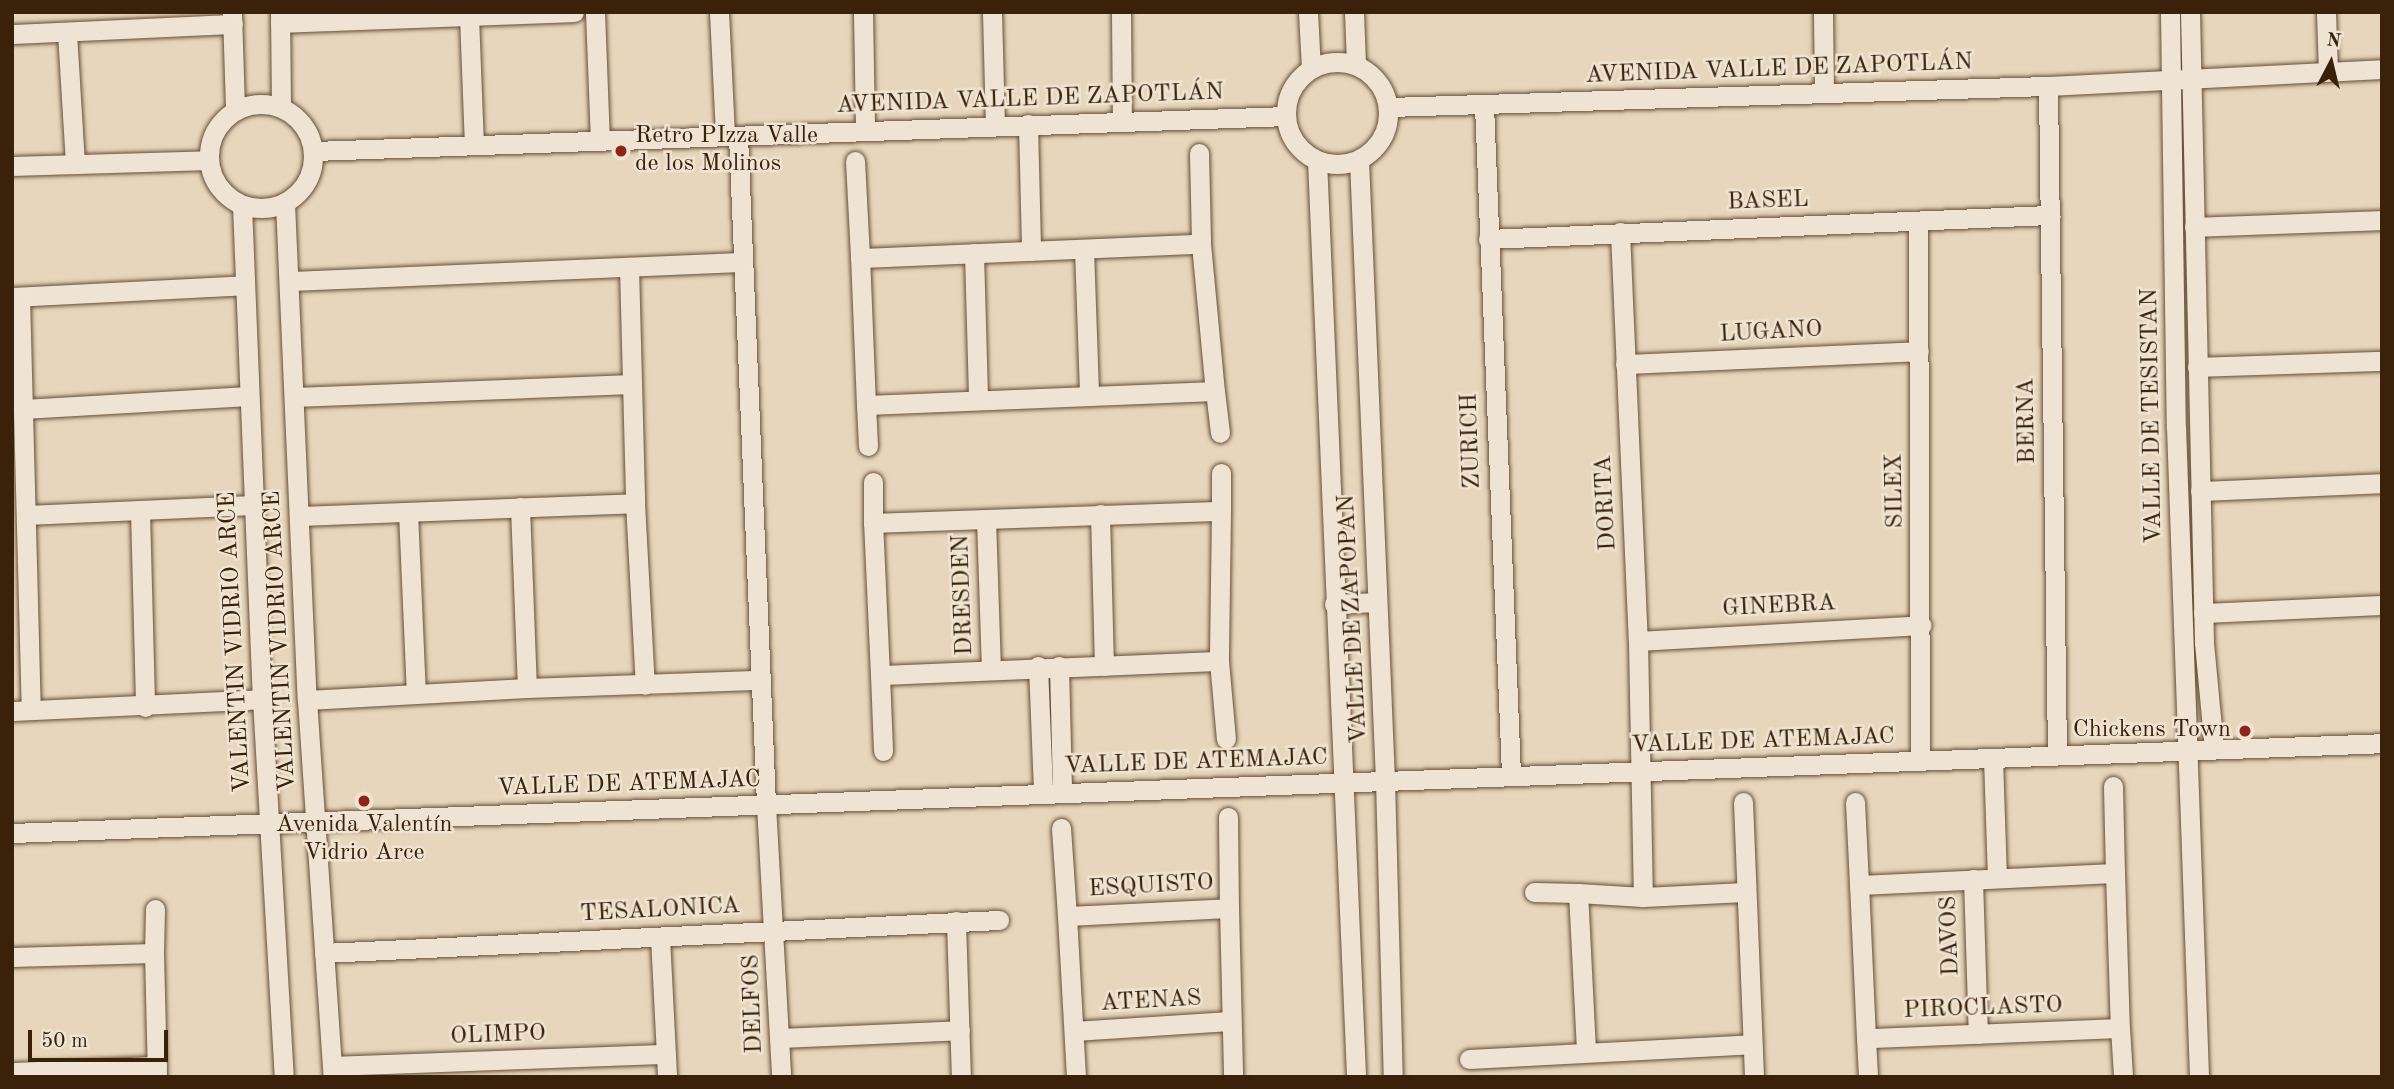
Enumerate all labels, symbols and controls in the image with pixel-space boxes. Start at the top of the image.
north arrow [2296,28,2366,98]
text: N [2325,31,2342,52]
street label: AVENIDA VALLE DE ZAPOTLÁN [1585,49,1973,91]
street label: AVENIDA VALLE DE ZAPOTLÁN [836,79,1224,121]
place label: Retro PIzza Valle de los Molinos [635,123,818,179]
marker: Retro PIzza Valle de los Molinos [613,143,629,159]
street label: BASEL [1727,186,1809,218]
street label: VALLE DE TESISTAN [2136,288,2170,544]
street label: LUGANO [1719,316,1823,350]
street label: BERNA [2013,378,2043,464]
street label: ZURICH [1456,393,1488,489]
street label: SILEX [1881,453,1911,529]
street label: DORITA [1590,454,1624,552]
street label: VALENTIN VIDRIO ARCE [259,490,303,792]
street label: VALENTIN VIDRIO ARCE [214,491,258,793]
street label: VALLE DE ZAPOPAN [1333,494,1375,744]
street label: DRESDEN [947,534,981,656]
street label: GINEBRA [1721,590,1837,624]
place label: Chickens Town [2073,717,2231,745]
street label: VALLE DE ATEMAJAC [1631,723,1895,761]
marker: Chickens Town [2237,723,2253,739]
street label: VALLE DE ATEMAJAC [1064,744,1328,782]
street label: VALLE DE ATEMAJAC [497,766,761,804]
marker: Avenida Valentín Vidrio Arce [356,793,372,809]
place label: Avenida Valentín Vidrio Arce [276,812,452,868]
street label: ESQUISTO [1088,869,1214,905]
street label: TESALONICA [579,892,741,930]
street label: DAVOS [1935,895,1967,977]
street label: DELFOS [738,954,770,1054]
street label: ATENAS [1100,985,1202,1019]
street label: PIROCLASTO [1903,992,2063,1026]
scale bar [32,1016,172,1060]
street label: OLIMPO [450,1020,546,1052]
text: 50 m [41,1031,88,1052]

